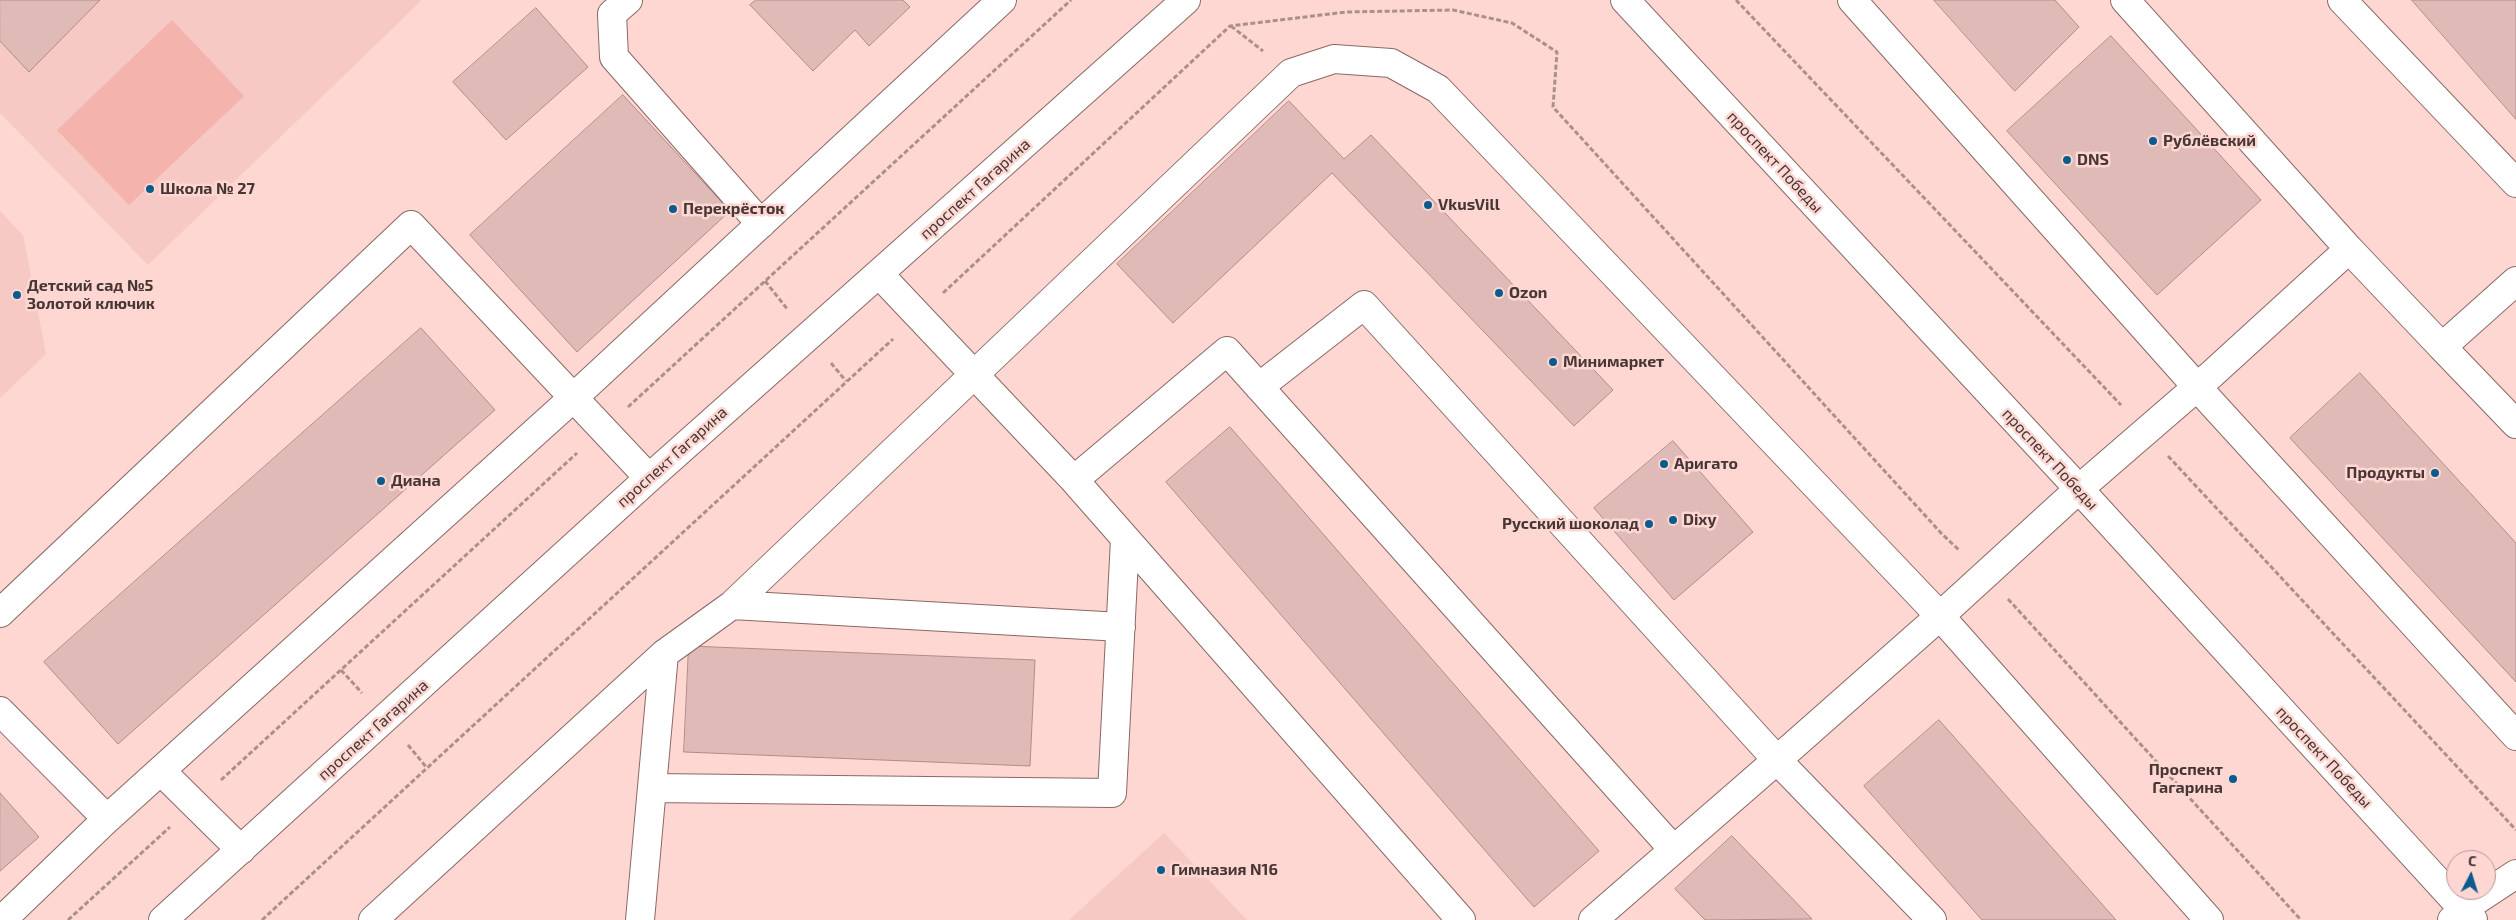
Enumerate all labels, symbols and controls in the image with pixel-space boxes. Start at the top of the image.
street label: проспект Победы [1723,107,1827,217]
place label: Рублёвский [2163,131,2256,151]
street label: проспект Гагарина [916,134,1034,244]
marker: Рублёвский [2147,135,2159,147]
place label: DNS [2077,150,2109,170]
marker: DNS [2061,154,2073,166]
place label: Школа № 27 [160,179,255,199]
marker: Школа № 27 [144,183,156,195]
place label: VkusVill [1438,195,1500,215]
place label: Перекрёсток [683,199,784,219]
marker: VkusVill [1422,199,1434,211]
marker: Перекрёсток [667,203,679,215]
place label: Детский сад №5 Золотой ключик [27,276,155,314]
place label: Ozon [1509,283,1547,303]
marker: Ozon [1493,287,1505,299]
marker: Детский сад №5 Золотой ключик [11,289,23,301]
place label: Минимаркет [1563,352,1664,372]
marker: Минимаркет [1547,356,1559,368]
street label: проспект Гагарина [613,402,731,512]
street label: проспект Победы [1998,404,2102,514]
place label: Аригато [1674,454,1738,474]
marker: Аригато [1658,458,1670,470]
place label: Продукты [2346,463,2425,483]
marker: Продукты [2429,467,2441,479]
place label: Диана [391,471,441,491]
marker: Диана [375,475,387,487]
place label: Dixy [1683,510,1716,530]
place label: Русский шоколад [1502,514,1639,534]
marker: Dixy [1667,514,1679,526]
marker: Русский шоколад [1643,518,1655,530]
street label: проспект Гагарина [314,675,432,785]
street label: проспект Победы [2272,702,2376,812]
place label: Проспект Гагарина [2149,760,2223,798]
marker: Проспект Гагарина [2227,773,2239,785]
north arrow [2446,850,2496,900]
text: С [2467,852,2477,869]
place label: Гимназия N16 [1171,860,1278,880]
marker: Гимназия N16 [1155,864,1167,876]

